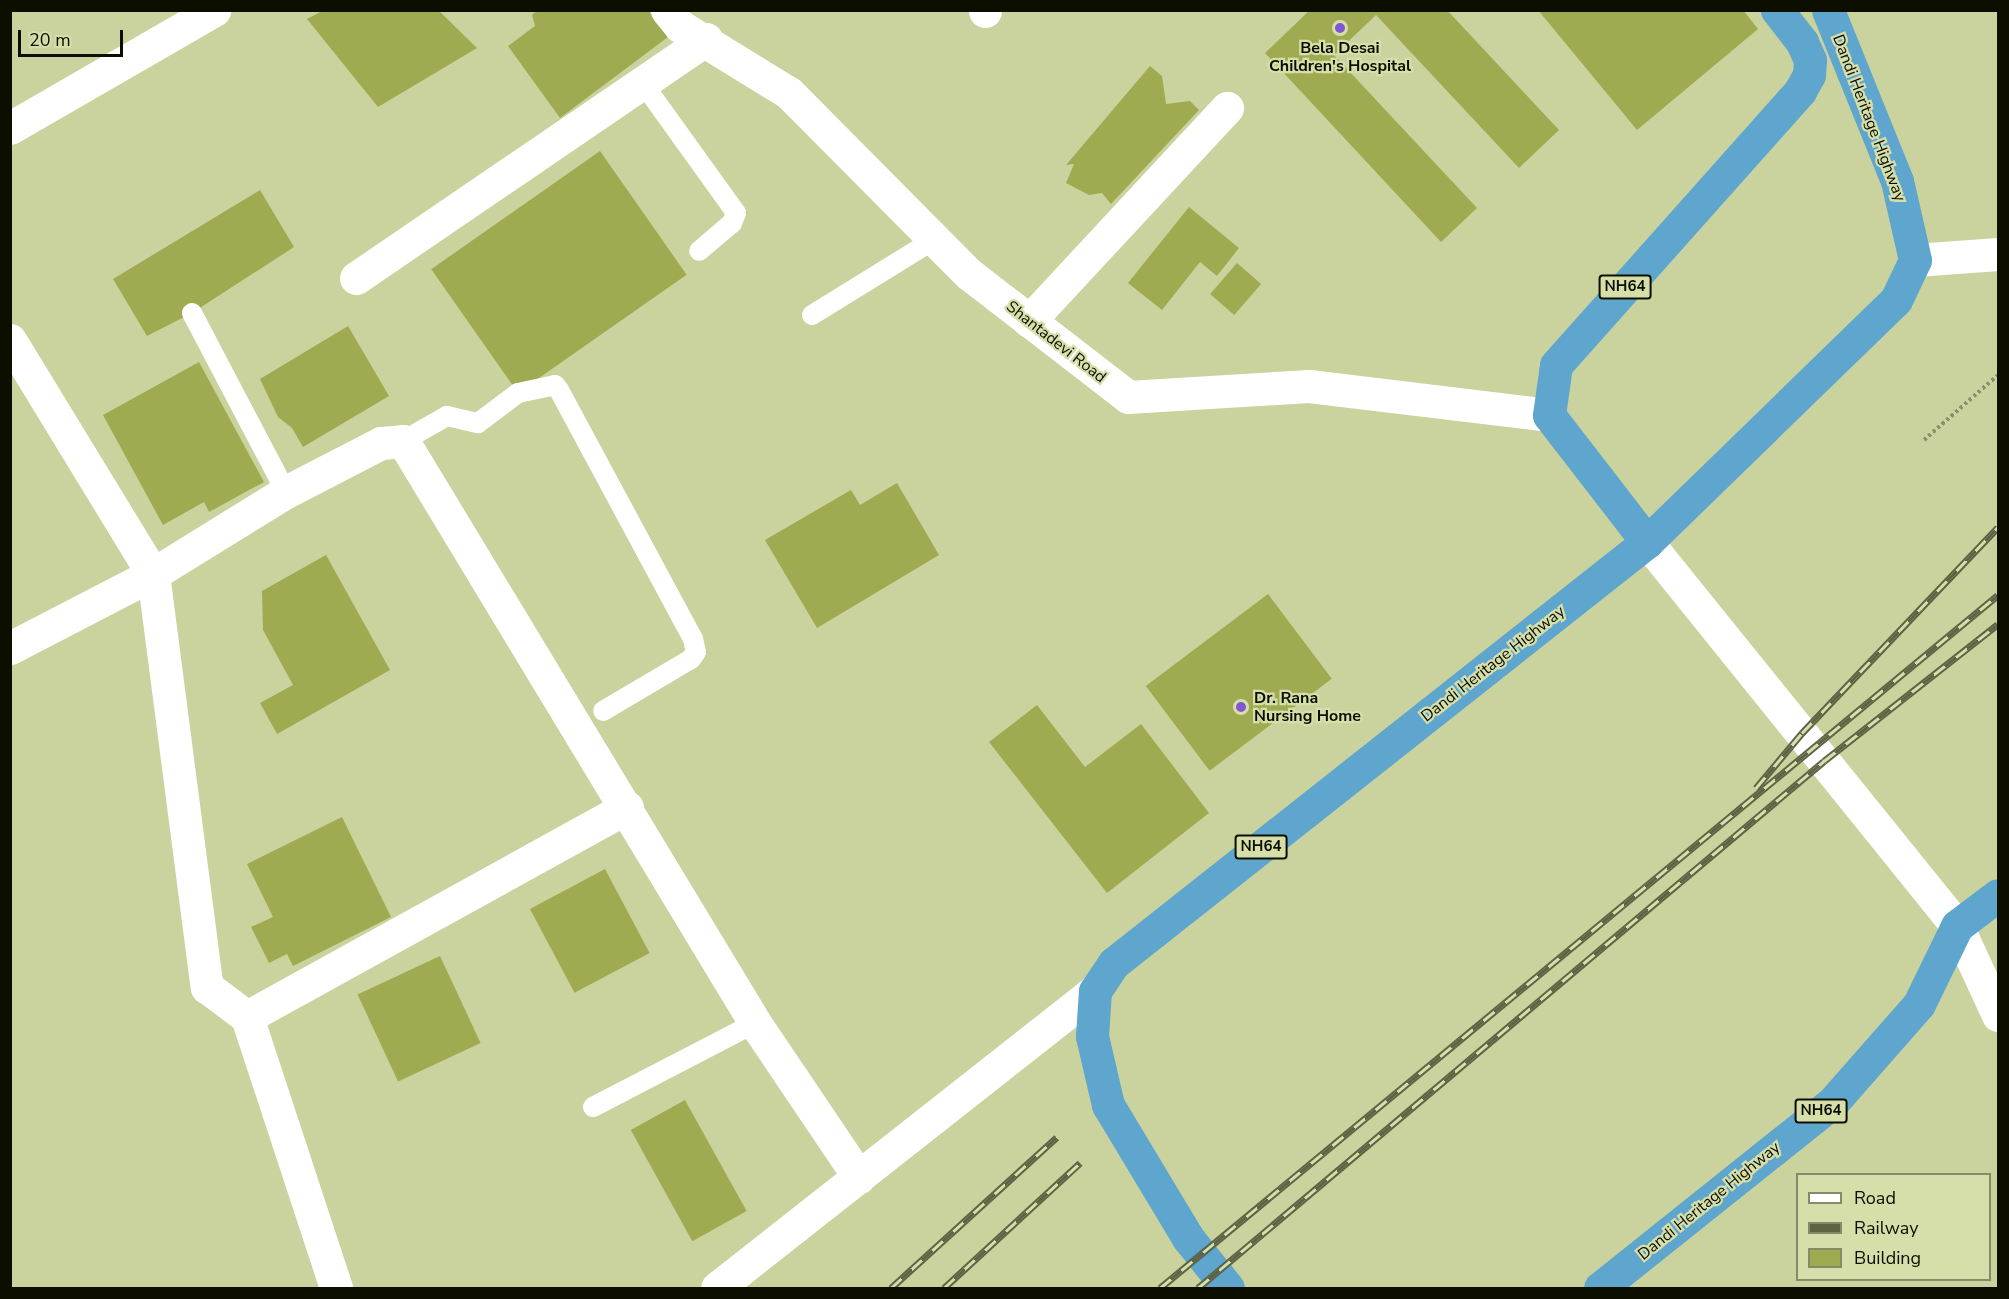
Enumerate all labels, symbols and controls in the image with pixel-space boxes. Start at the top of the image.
scale bar [21,18,126,56]
marker: Bela Desai Children's Hospital [1331,19,1349,37]
text: 20 m [29,28,71,52]
street label: Dandi Heritage Highway [1828,32,1910,204]
place label: Bela Desai Children's Hospital [1269,38,1411,76]
road number: NH64 [1598,275,1652,299]
street label: Shantadevi Road [1002,297,1110,387]
street label: Dandi Heritage Highway [1417,602,1569,726]
place label: Dr. Rana Nursing Home [1254,688,1361,726]
marker: Dr. Rana Nursing Home [1232,698,1250,716]
road number: NH64 [1234,835,1288,859]
road number: NH64 [1794,1099,1848,1123]
street label: Dandi Heritage Highway [1634,1138,1784,1264]
legend [1796,1173,1991,1281]
text: Road [1854,1186,1896,1210]
text: Railway [1854,1216,1919,1240]
text: Building [1854,1246,1921,1270]

